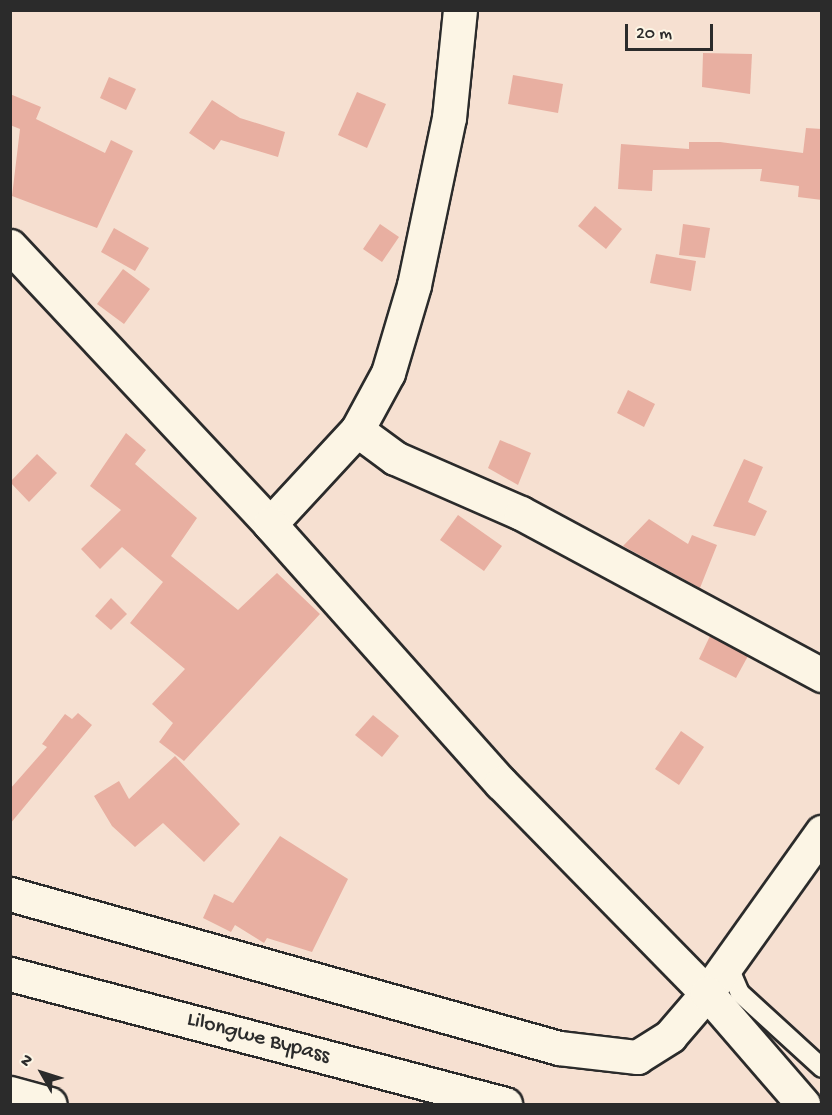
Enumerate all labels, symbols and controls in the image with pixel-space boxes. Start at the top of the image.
scale bar [628,12,716,50]
text: 20 m [636,24,672,45]
street label: Lilongwe Bypass [184,1007,332,1071]
north arrow [12,1043,72,1103]
text: N [17,1051,38,1071]

